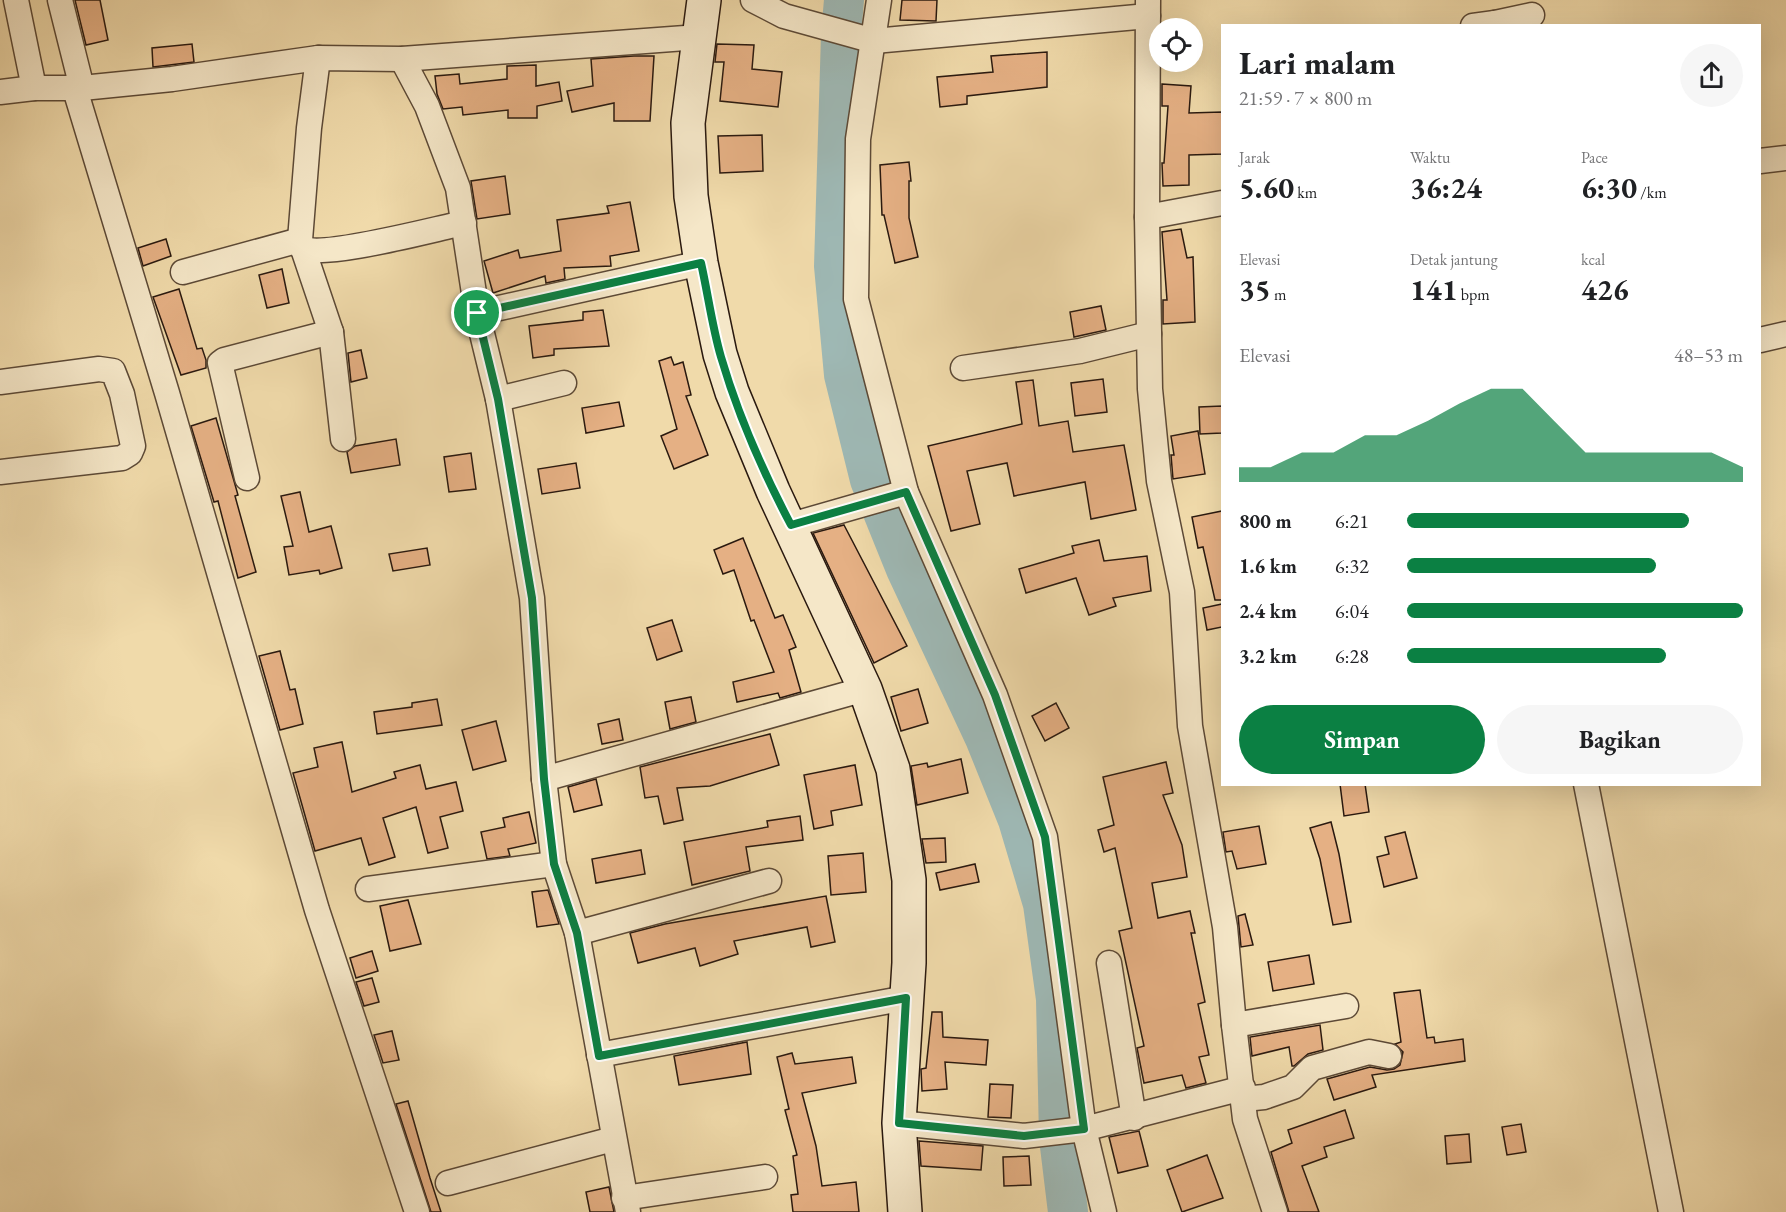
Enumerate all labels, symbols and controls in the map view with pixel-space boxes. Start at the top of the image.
map controls [1149,18,1203,72]
button: locate [1149,18,1203,72]
text: Lari malam [1239,41,1396,84]
button: share [1680,44,1743,107]
text: 21:59 · 7 × 800 m [1239,85,1372,111]
text: Jarak [1239,147,1270,168]
text: Waktu [1410,147,1450,168]
text: Pace [1581,147,1608,168]
text: 5.60 [1239,168,1294,207]
text: 36:24 [1410,168,1482,207]
text: 6:30 [1581,168,1637,207]
text: km [1294,182,1317,203]
text: /km [1637,182,1667,203]
text: Elevasi [1239,249,1280,270]
text: Detak jantung [1410,249,1498,270]
text: kcal [1581,249,1605,270]
text: 35 [1239,270,1271,309]
text: 141 [1410,270,1458,309]
text: 426 [1581,270,1629,309]
text: m [1271,284,1286,305]
text: bpm [1458,284,1490,305]
pin [451,287,502,338]
icon: arrive [460,296,493,329]
text: Elevasi [1239,342,1291,368]
text: 48–53 m [1674,342,1743,368]
text: 800 m [1239,508,1292,534]
text: 6:21 [1335,508,1369,534]
text: 1.6 km [1239,553,1297,579]
text: 6:32 [1335,553,1369,579]
text: 2.4 km [1239,598,1297,624]
text: 6:04 [1335,598,1369,624]
text: 3.2 km [1239,643,1297,669]
text: 6:28 [1335,643,1369,669]
button: Simpan [1239,705,1485,774]
button: Bagikan [1497,705,1743,774]

